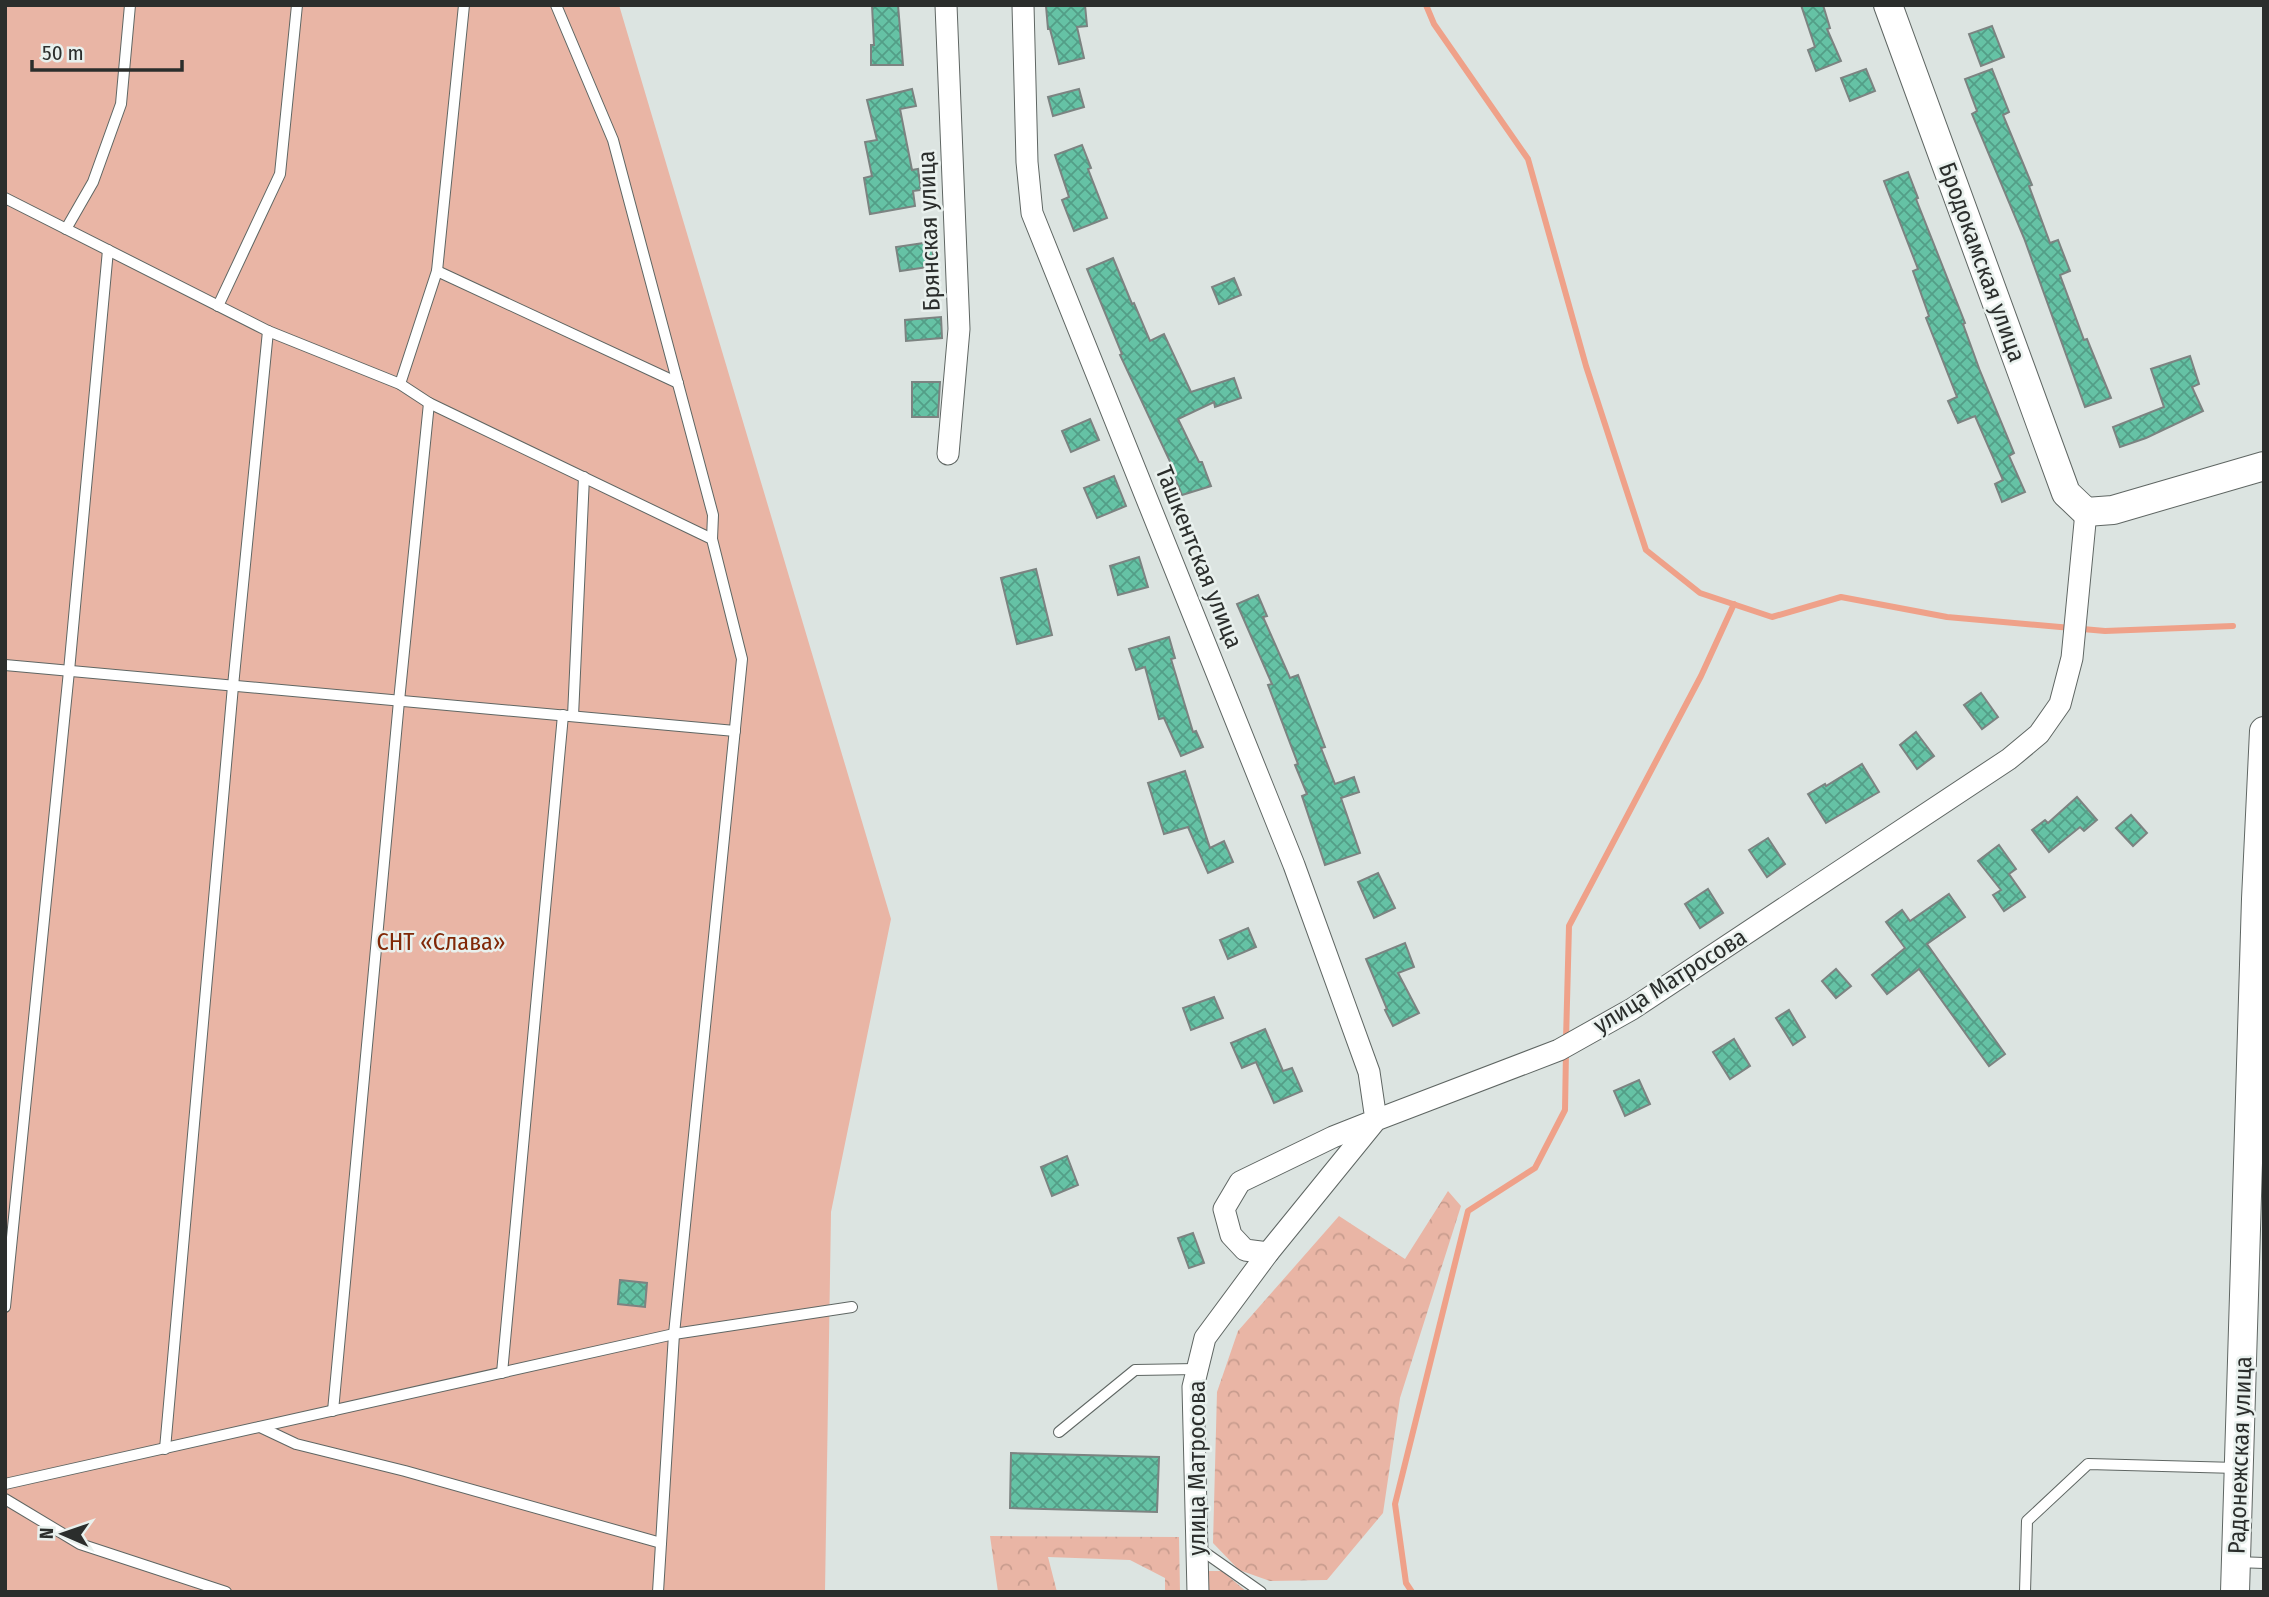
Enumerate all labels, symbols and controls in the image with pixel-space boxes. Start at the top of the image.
scale bar [32,28,182,72]
text: 50 m [42,40,84,66]
street label: Брянская улица [912,150,946,312]
street label: Бродокамская улица [1933,158,2031,366]
street label: Ташкентская улица [1150,462,1248,652]
street label: улица Матросова [1588,923,1752,1039]
park label: СНТ «Слава» [376,928,506,956]
street label: Радонежская улица [2223,1356,2257,1554]
street label: улица Матросова [1183,1380,1211,1556]
north arrow [28,1499,98,1569]
text: N [35,1527,58,1540]

